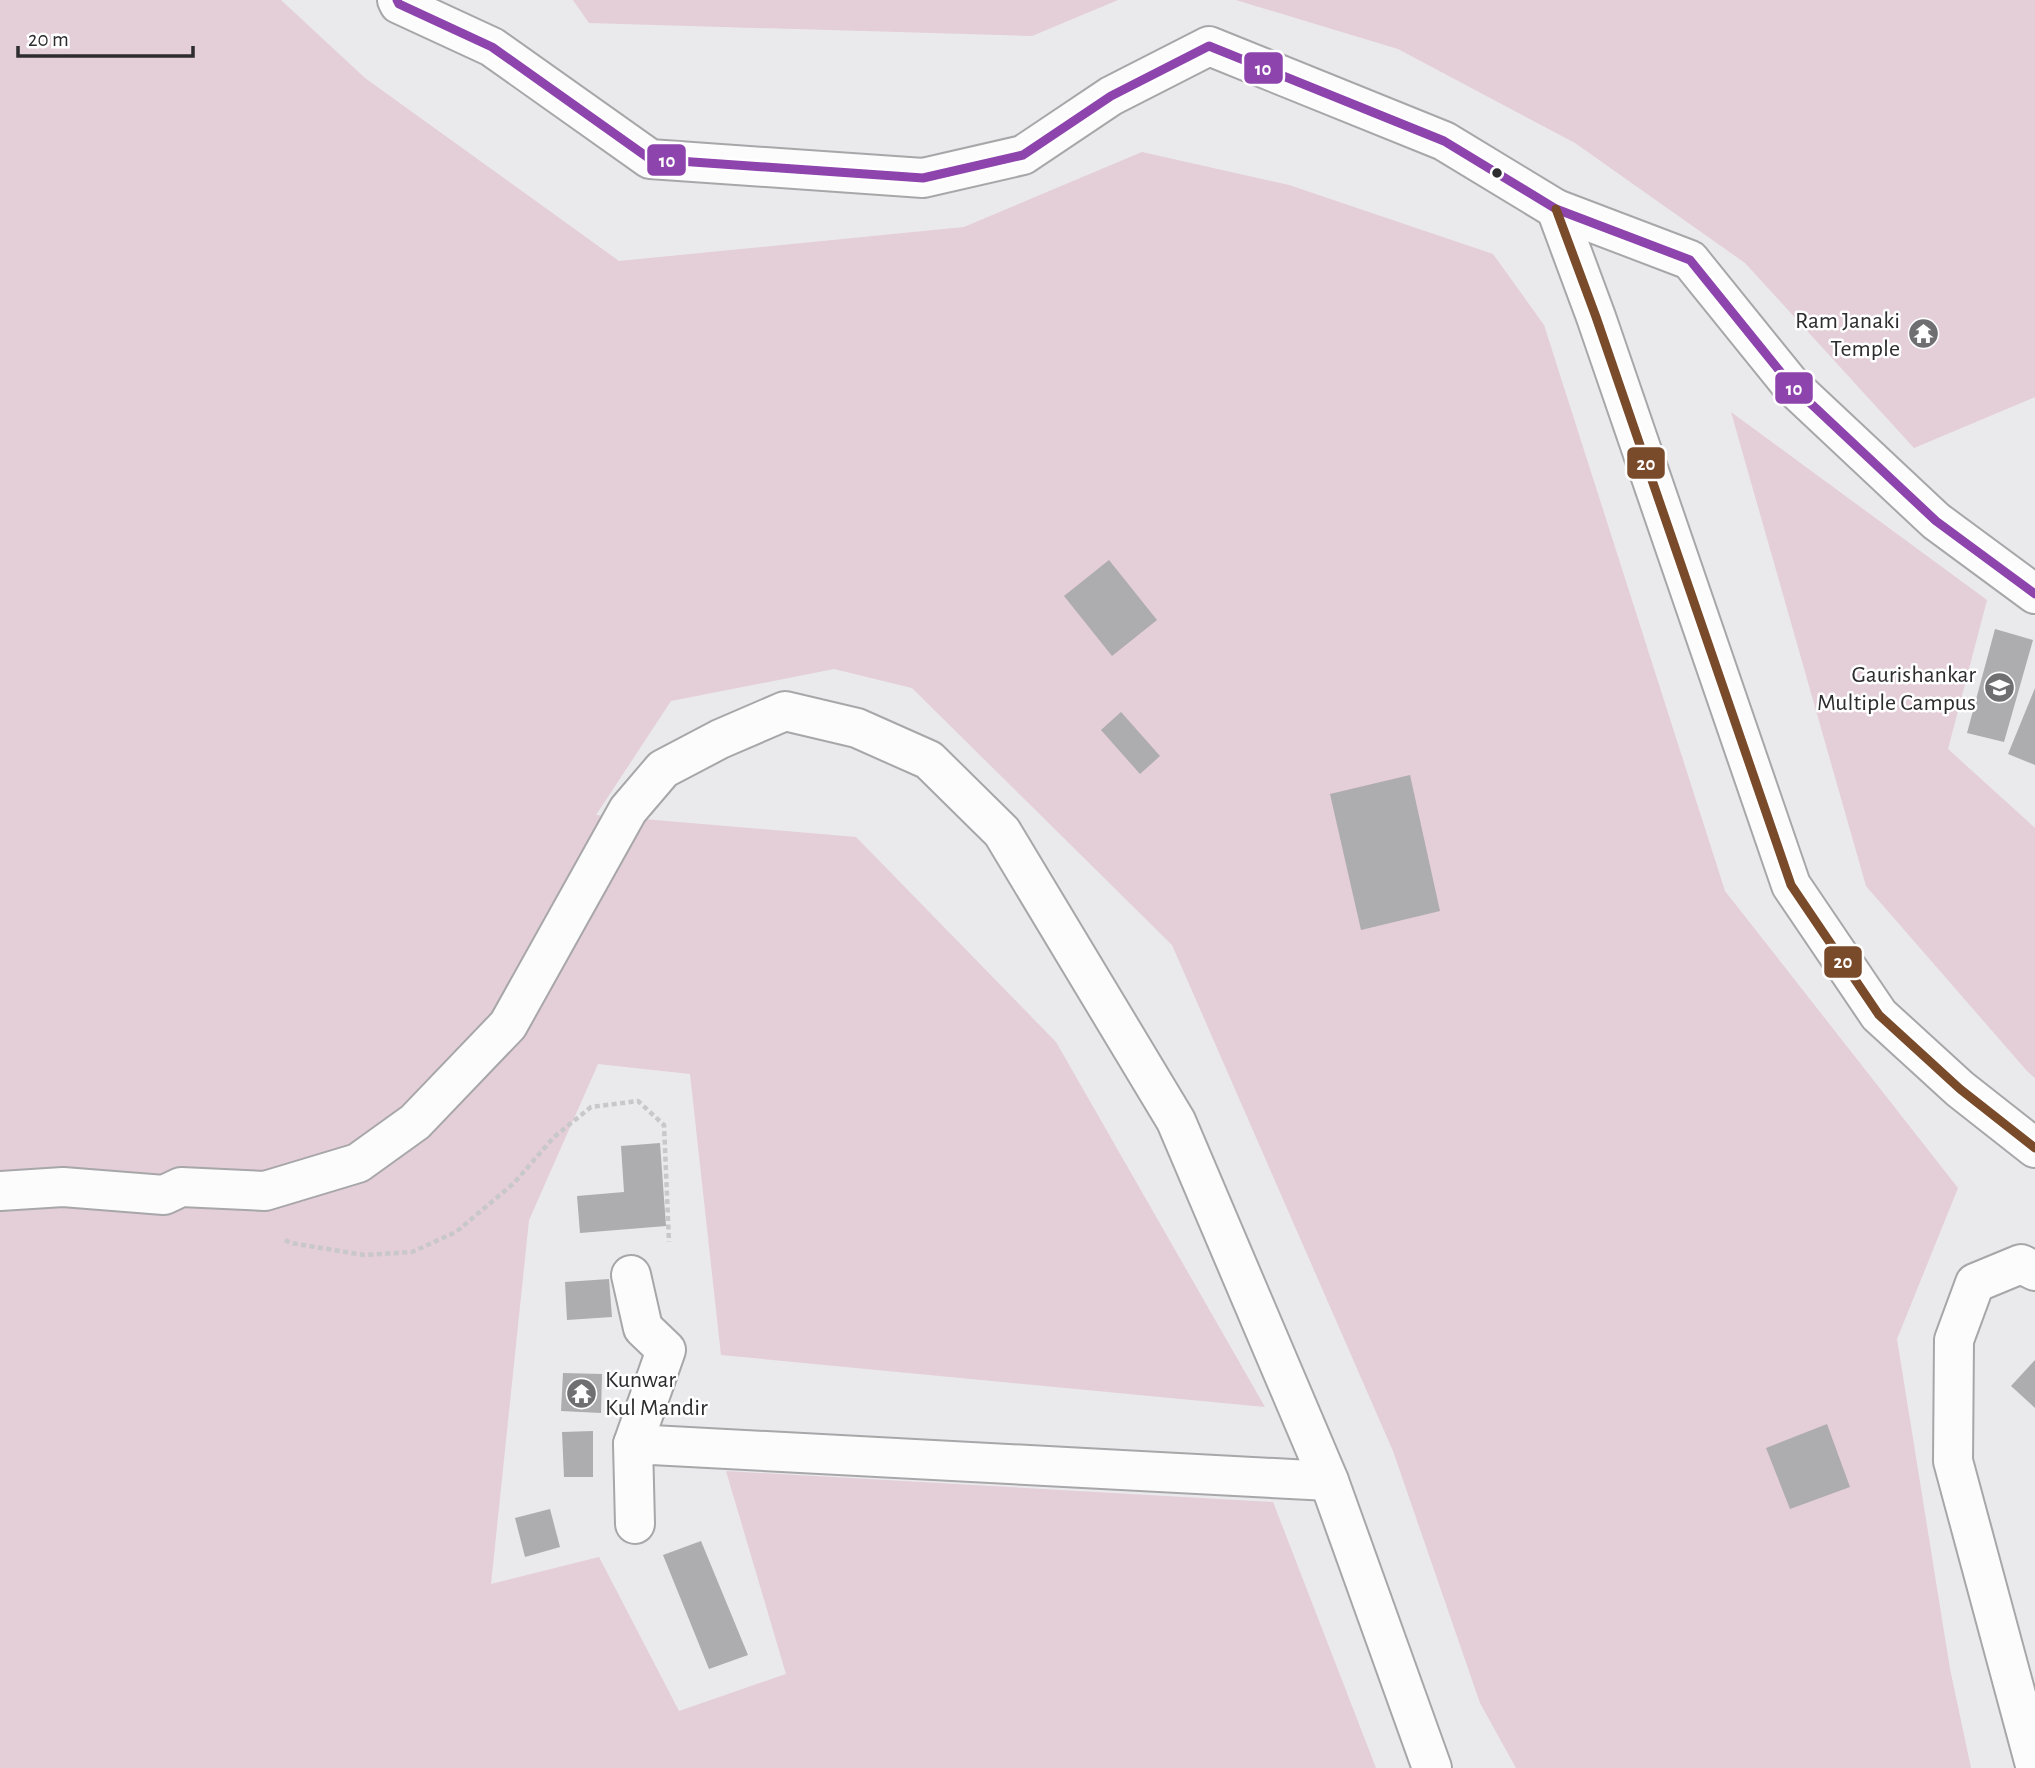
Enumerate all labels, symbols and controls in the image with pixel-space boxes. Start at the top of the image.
scale bar [18,14,192,58]
text: 20 m [28,29,69,50]
line badge: 10 [1243,51,1284,85]
text: 10 [1255,60,1271,79]
line badge: 10 [646,143,687,177]
text: 10 [659,152,675,171]
unlabelled marker [1490,166,1504,180]
place label: Ram Janaki Temple [1795,309,1900,361]
temple icon: Ram Janaki Temple [1906,317,1940,351]
line badge: 10 [1774,371,1814,405]
text: 10 [1786,380,1802,399]
line badge: 20 [1626,446,1666,480]
text: 20 [1637,455,1656,474]
place label: Gaurishankar Multiple Campus [1817,663,1976,715]
school or university icon: Gaurishankar Multiple Campus [1982,671,2016,705]
line badge: 20 [1823,945,1863,979]
text: 20 [1834,953,1853,972]
place label: Kunwar Kul Mandir [605,1368,708,1420]
temple icon: Kunwar Kul Mandir [565,1376,599,1410]

